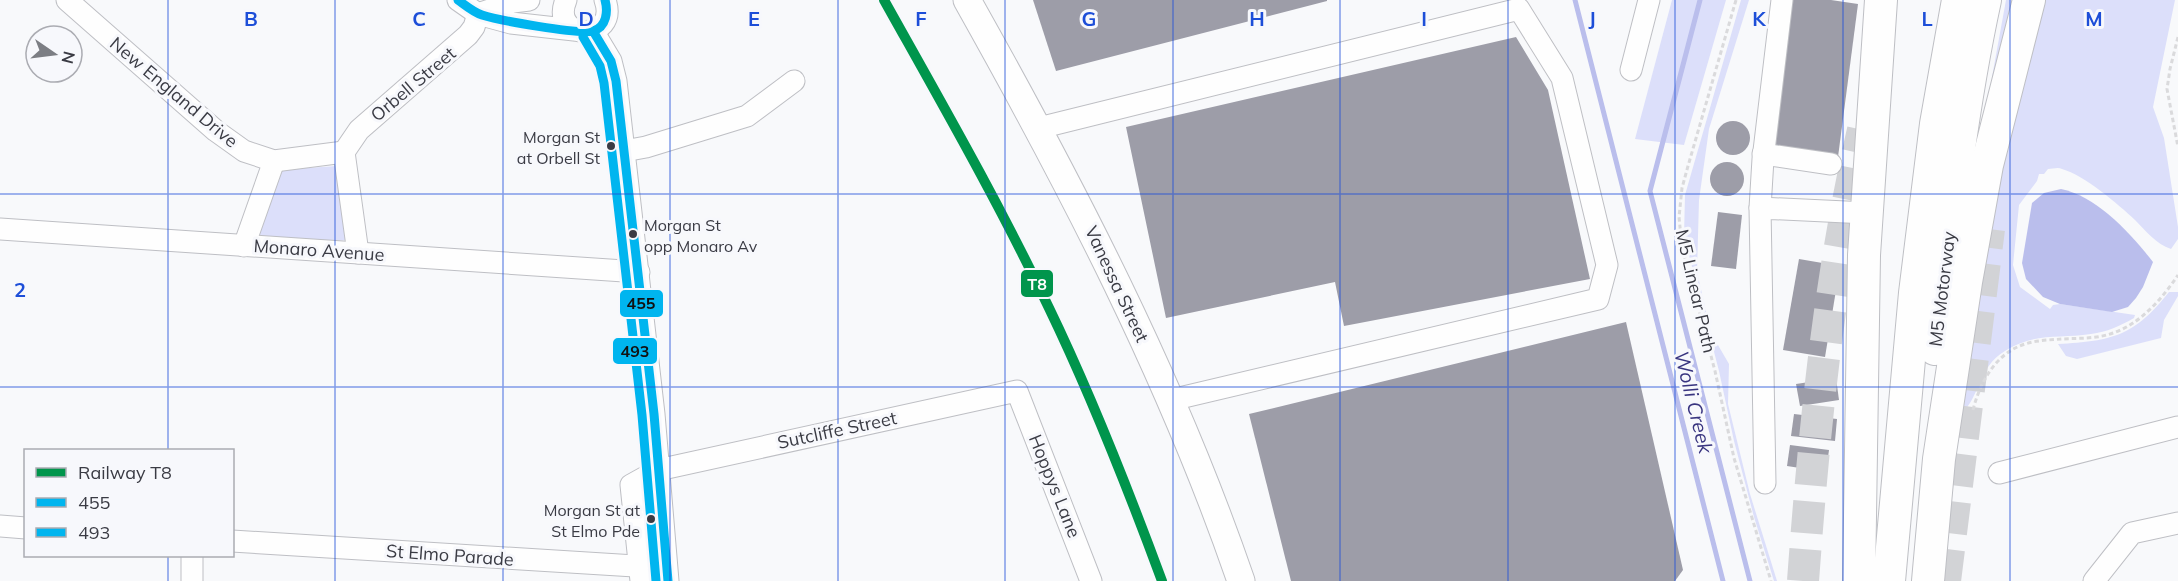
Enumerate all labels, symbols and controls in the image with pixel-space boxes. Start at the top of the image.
text: B [244,6,258,31]
text: C [412,6,426,31]
text: D [578,6,594,31]
text: E [748,6,760,31]
text: F [915,6,927,31]
text: G [1082,6,1096,31]
text: H [1249,6,1265,31]
text: I [1421,6,1427,31]
text: J [1588,6,1596,31]
text: K [1752,6,1766,31]
text: L [1921,6,1933,31]
text: M [2085,6,2103,31]
north arrow [24,24,84,84]
street label: New England Drive [105,32,243,152]
street label: Orbell Street [366,42,460,126]
text: N [57,49,80,66]
place label: Morgan St at Orbell St [517,127,600,168]
marker: Morgan St at Orbell St [605,140,617,152]
place label: Morgan St opp Monaro Av [644,215,758,256]
street label: Vanessa Street [1080,222,1154,346]
street label: M5 Linear Path [1671,227,1721,355]
marker: Morgan St opp Monaro Av [627,228,639,240]
street label: M5 Motorway [1924,230,1961,348]
street label: Monaro Avenue [253,234,385,266]
line badge: T8 [1020,269,1054,298]
text: T8 [1027,274,1047,294]
text: 2 [14,277,26,302]
line badge: 455 [619,289,664,318]
text: 455 [627,293,656,313]
line badge: 493 [612,337,658,365]
text: 493 [621,341,649,361]
water label: Wolli Creek [1669,348,1719,457]
street label: Sutcliffe Street [775,406,899,454]
street label: Hoppys Lane [1024,431,1086,541]
legend [24,449,234,557]
text: Railway T8 [78,461,172,484]
text: 455 [78,491,111,514]
place label: Morgan St at St Elmo Pde [544,500,640,541]
marker: Morgan St at St Elmo Pde [645,513,657,525]
text: 493 [78,521,110,544]
street label: St Elmo Parade [385,539,515,571]

